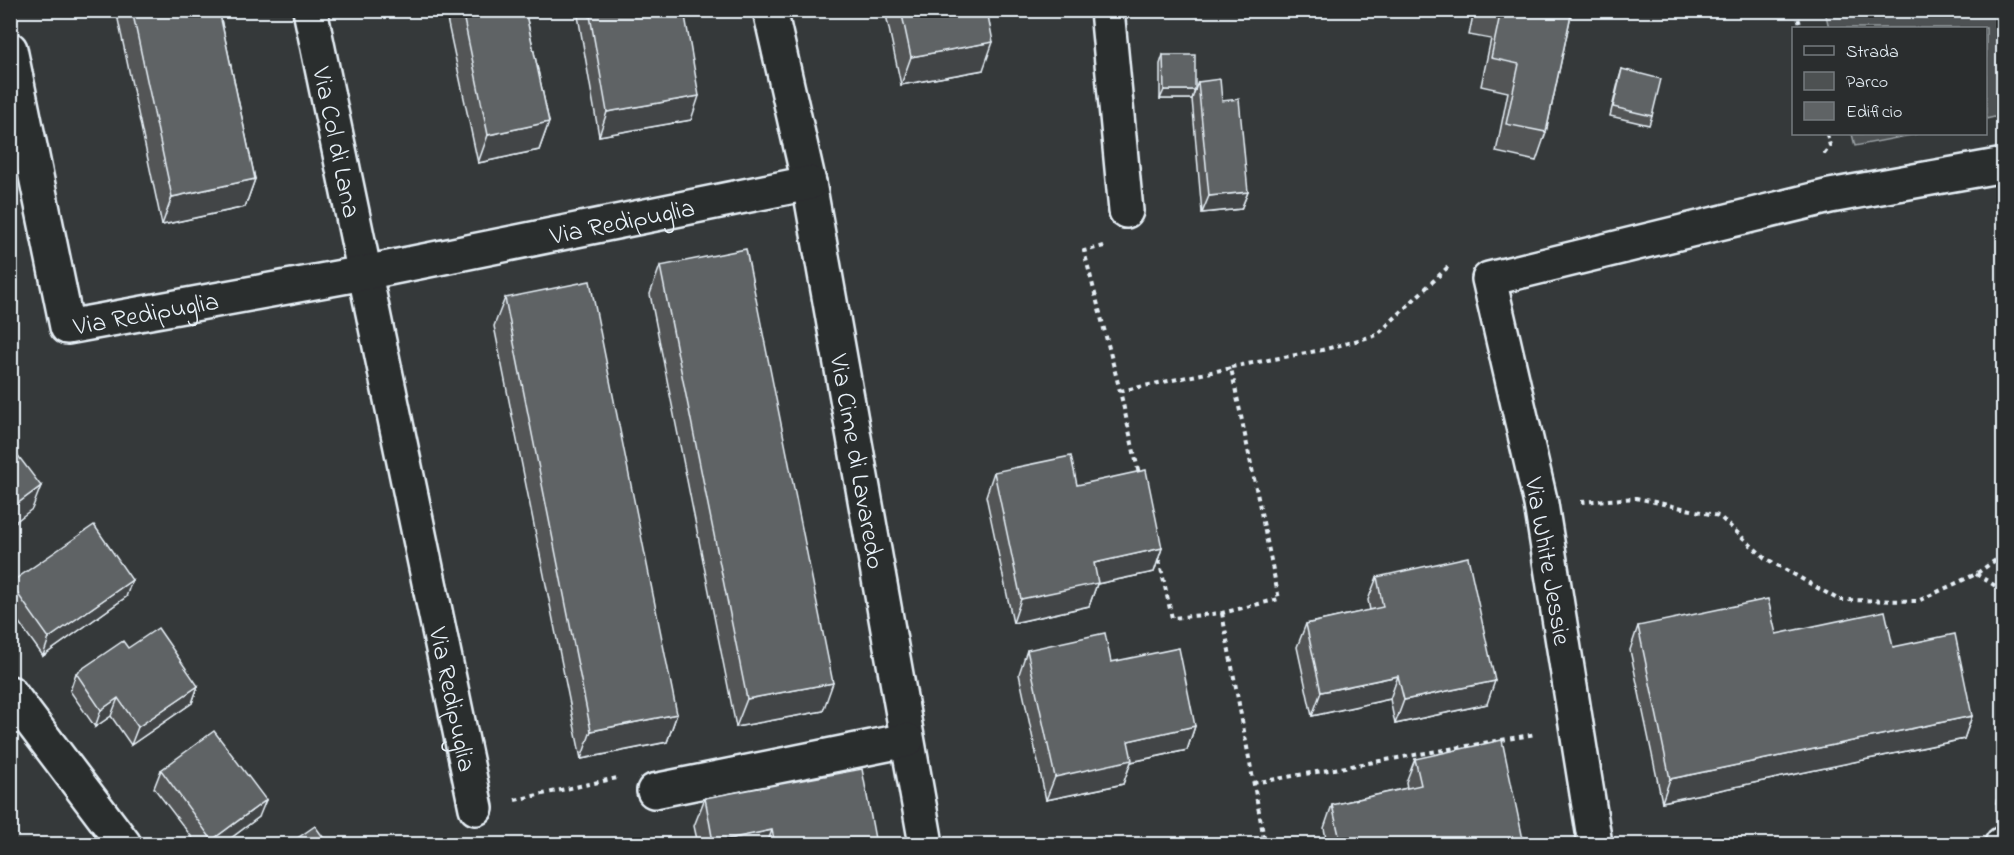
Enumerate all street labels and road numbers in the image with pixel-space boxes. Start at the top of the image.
street label: Via Col di Lana [300,63,369,222]
street label: Via Redipuglia [546,191,698,257]
street label: Via Redipuglia [70,284,222,348]
street label: Via Cime di Lavaredo [817,350,893,572]
street label: Via White Jessie [1512,474,1580,649]
street label: Via Redipuglia [417,623,484,776]

